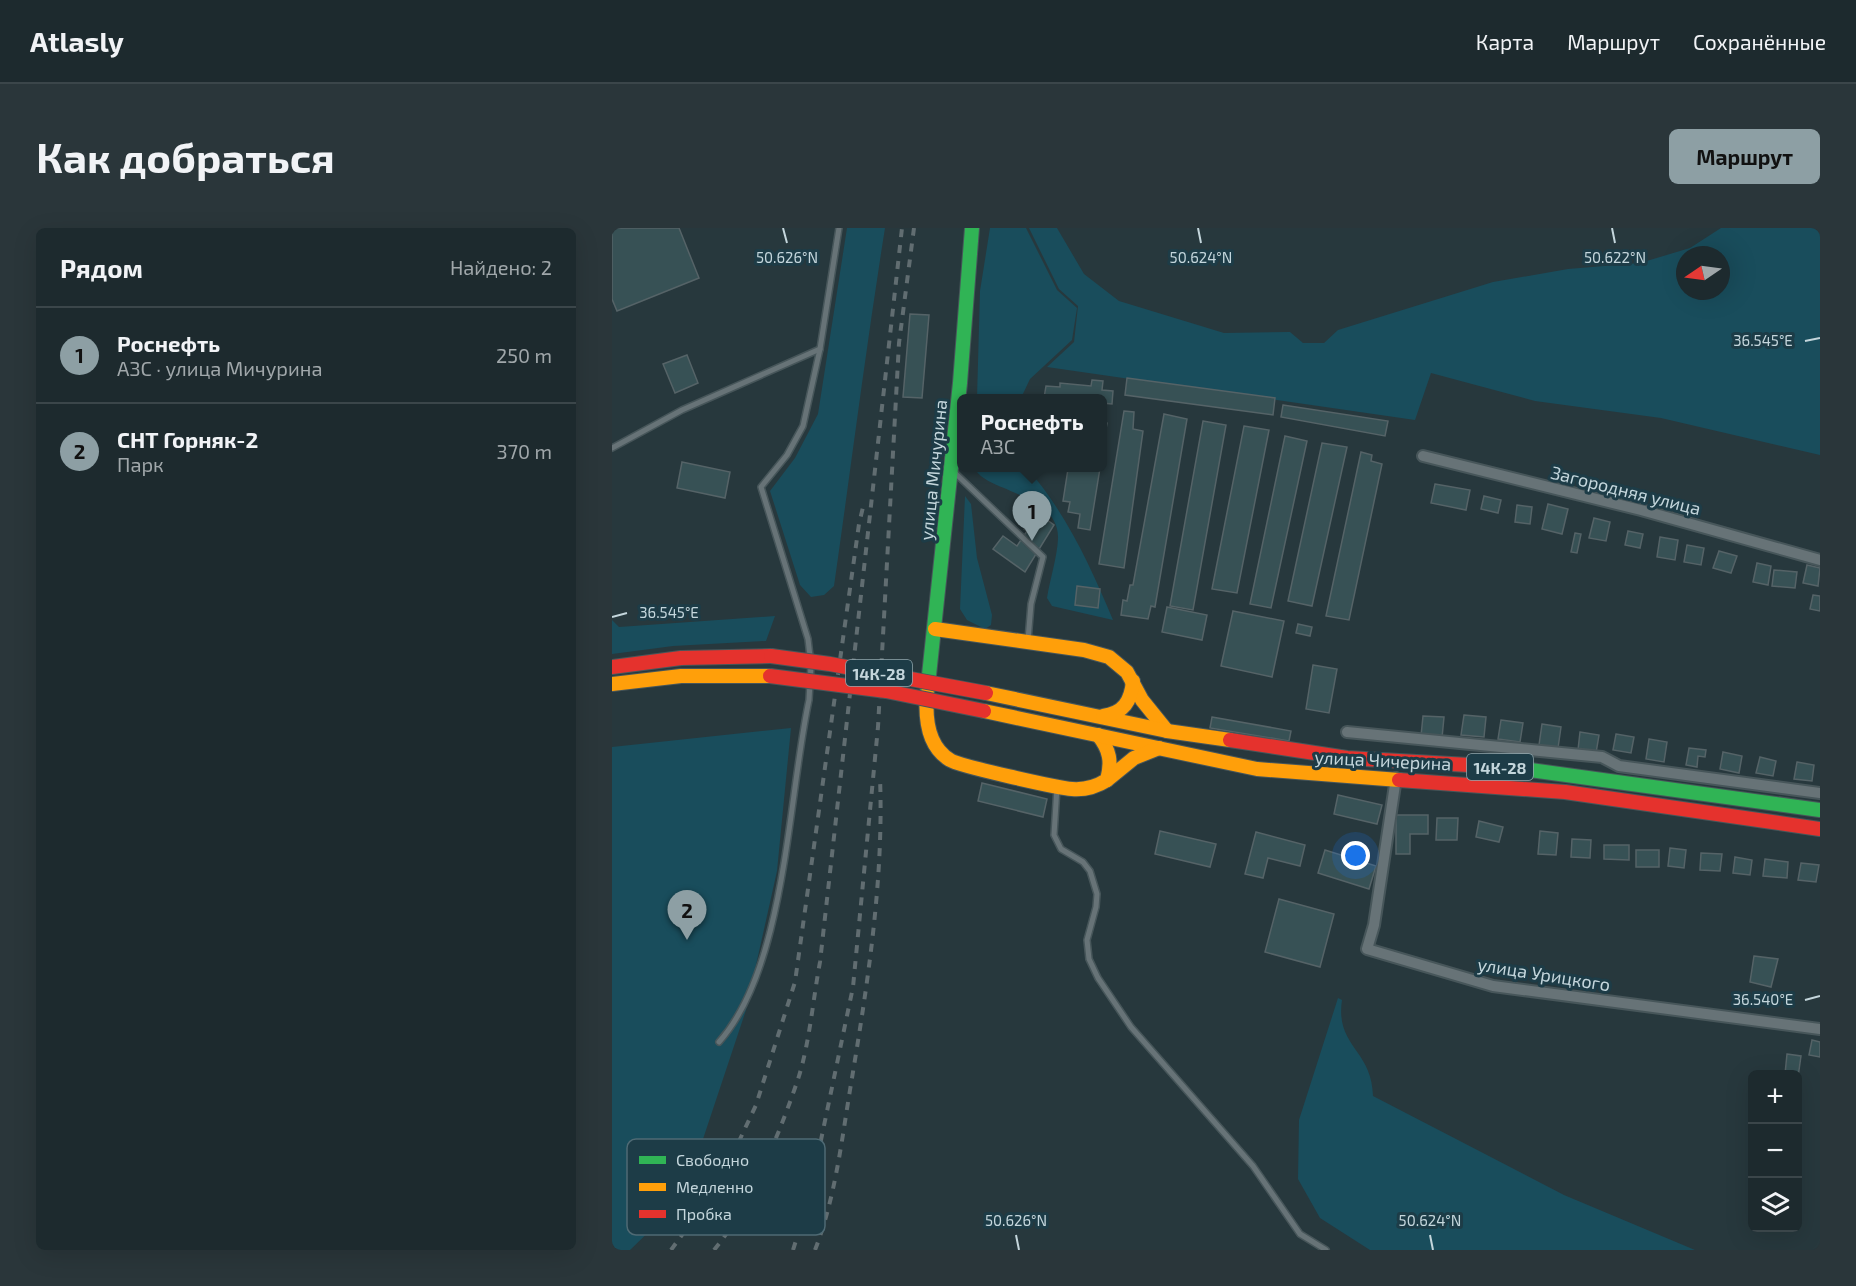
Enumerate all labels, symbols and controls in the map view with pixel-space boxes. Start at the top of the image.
text: Atlasly [30,24,124,58]
text: Карта [1476,29,1534,54]
text: Маршрут [1567,29,1660,54]
text: Сохранённые [1693,29,1826,54]
button: Маршрут [1669,129,1820,184]
text: Как добраться [36,131,335,181]
north arrow [1676,246,1730,300]
text: 50.626°N [756,248,818,266]
text: 50.624°N [1170,248,1232,266]
text: 50.622°N [1584,248,1646,266]
text: Рядом [60,252,143,283]
text: Найдено: 2 [450,255,552,279]
text: Роснефть [117,330,220,356]
text: 36.545°E [1733,331,1793,349]
text: 1 [75,343,84,367]
text: 250 m [496,343,552,367]
text: АЗС · улица Мичурина [117,356,322,380]
popup [957,394,1107,472]
street label: улица Мичурина [915,399,951,541]
text: Роснефть [980,408,1084,434]
text: СНТ Горняк-2 [117,426,258,452]
text: АЗС [980,434,1015,458]
text: 2 [74,439,85,463]
text: 370 m [497,439,552,463]
text: Парк [117,452,164,476]
street label: Загородняя улица [1549,461,1703,519]
pin: 1 [1012,492,1052,541]
text: 36.545°E [639,603,699,621]
road number: 14К-28 [846,660,912,686]
street label: улица Чичерина [1314,745,1452,775]
road number: 14К-28 [1467,754,1533,780]
your location [1341,841,1370,870]
pin: 2 [668,890,706,940]
street label: улица Урицкого [1476,953,1612,995]
text: 36.540°E [1733,990,1793,1008]
map controls [1748,1070,1802,1232]
button: + [1748,1070,1802,1124]
button: − [1748,1124,1802,1178]
legend [627,1139,825,1235]
text: Свободно [676,1150,749,1169]
text: Медленно [676,1177,753,1196]
button: layers [1748,1178,1802,1232]
text: Пробка [676,1204,732,1223]
text: 50.626°N [985,1211,1047,1229]
text: 50.624°N [1399,1211,1461,1229]

